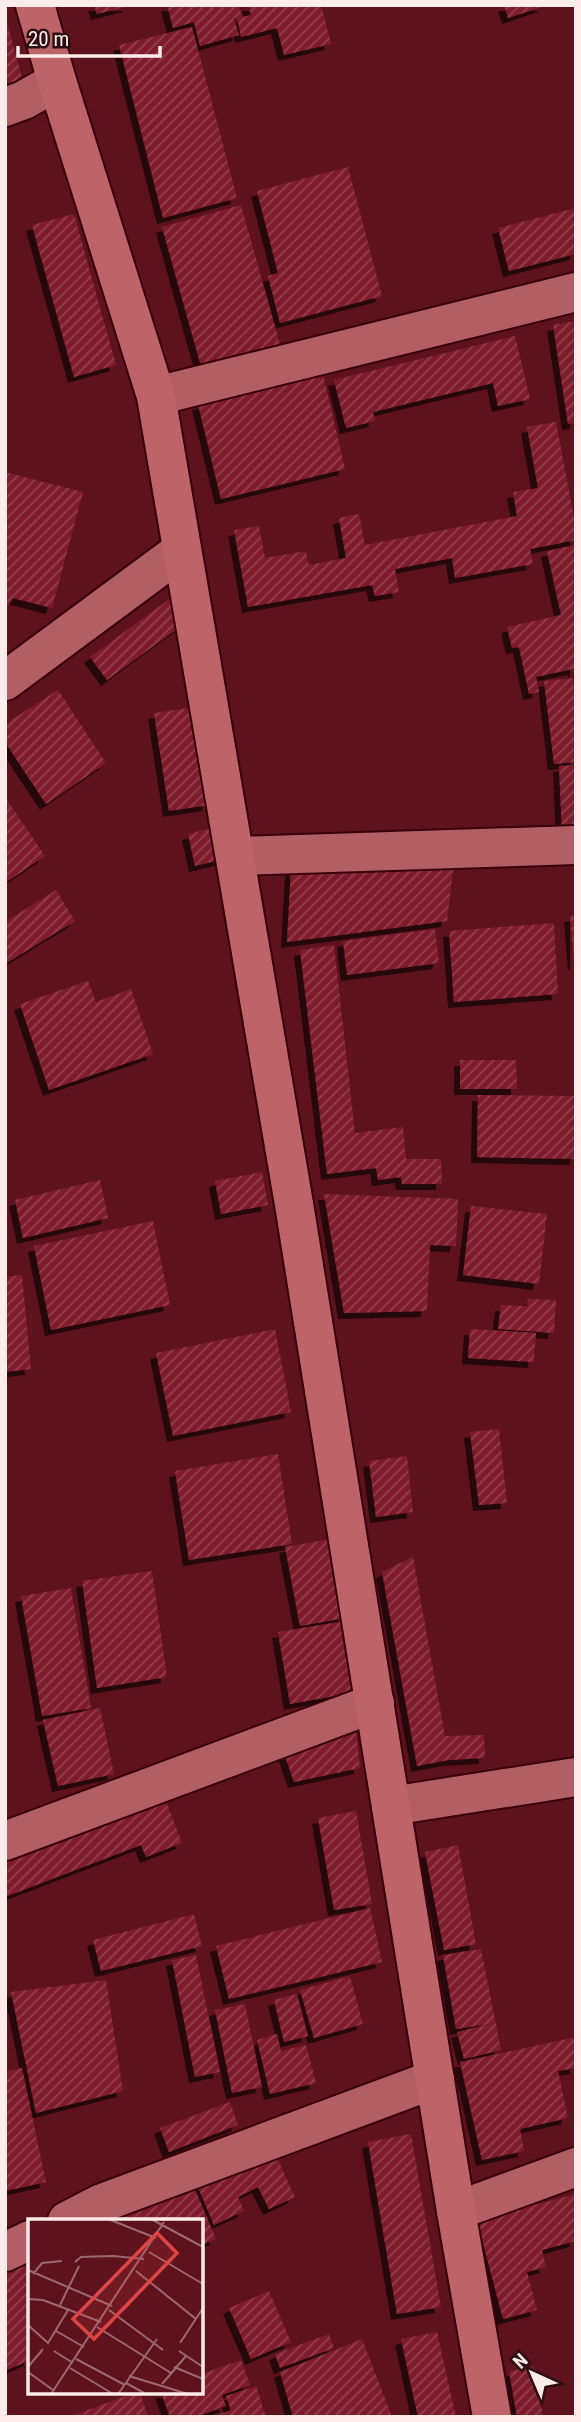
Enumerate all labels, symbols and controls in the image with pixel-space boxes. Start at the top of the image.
scale bar [18,14,159,58]
text: 20 m [28,27,69,51]
inset map [28,2219,203,2394]
north arrow [497,2338,567,2408]
text: N [508,2349,533,2373]

